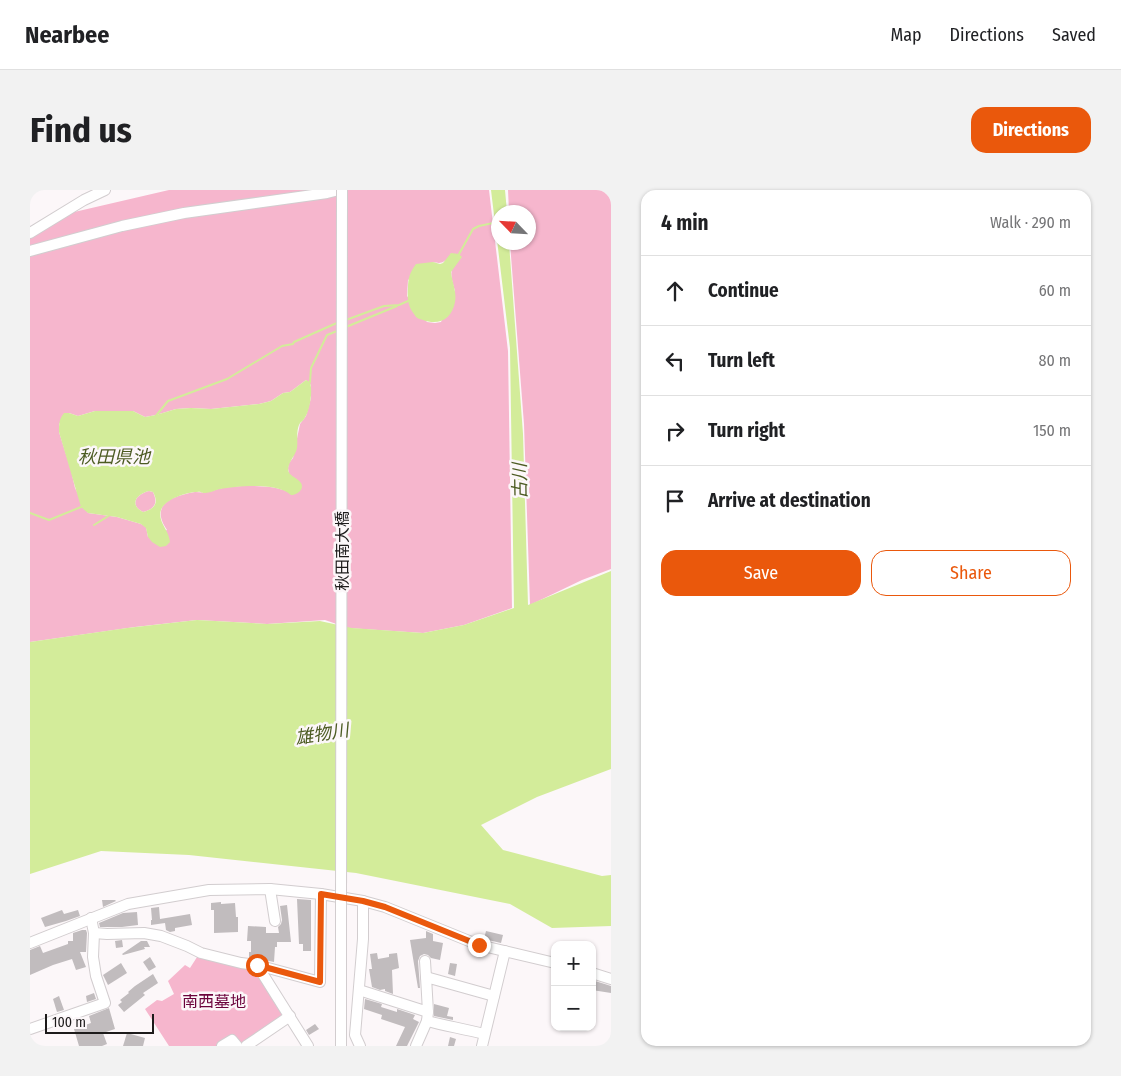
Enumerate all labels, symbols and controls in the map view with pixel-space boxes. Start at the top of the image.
text: Nearbee [25,21,109,49]
text: Map [890,24,922,46]
text: Directions [950,24,1024,46]
text: Saved [1052,24,1096,46]
button: Directions [971,107,1091,153]
text: Find us [30,109,132,151]
north arrow [491,205,536,250]
text: 4 min [661,210,709,236]
text: Walk · 290 m [990,213,1071,232]
icon: ahead [661,277,689,305]
text: Continue [708,279,779,302]
text: 60 m [1039,281,1071,300]
icon: left [661,347,689,375]
text: Turn left [708,349,775,372]
text: 80 m [1039,351,1071,370]
icon: right [661,417,689,445]
text: Turn right [708,419,785,442]
text: 150 m [1033,421,1071,440]
water label: 秋田県池 [78,446,152,468]
water label: 古川 [509,461,531,499]
icon: arrive [661,487,689,515]
text: Arrive at destination [708,489,871,512]
street label: 秋田南大橋 [333,511,352,591]
button: Save [661,550,861,596]
button: Share [871,550,1071,596]
water label: 雄物川 [294,719,352,749]
route end [468,934,491,957]
map controls [551,941,596,1031]
button: + [551,941,596,986]
route start [246,954,269,977]
button: − [551,986,596,1031]
park label: 南西墓地 [182,992,246,1011]
scale bar [45,1011,154,1034]
text: 100 m [52,1014,86,1031]

